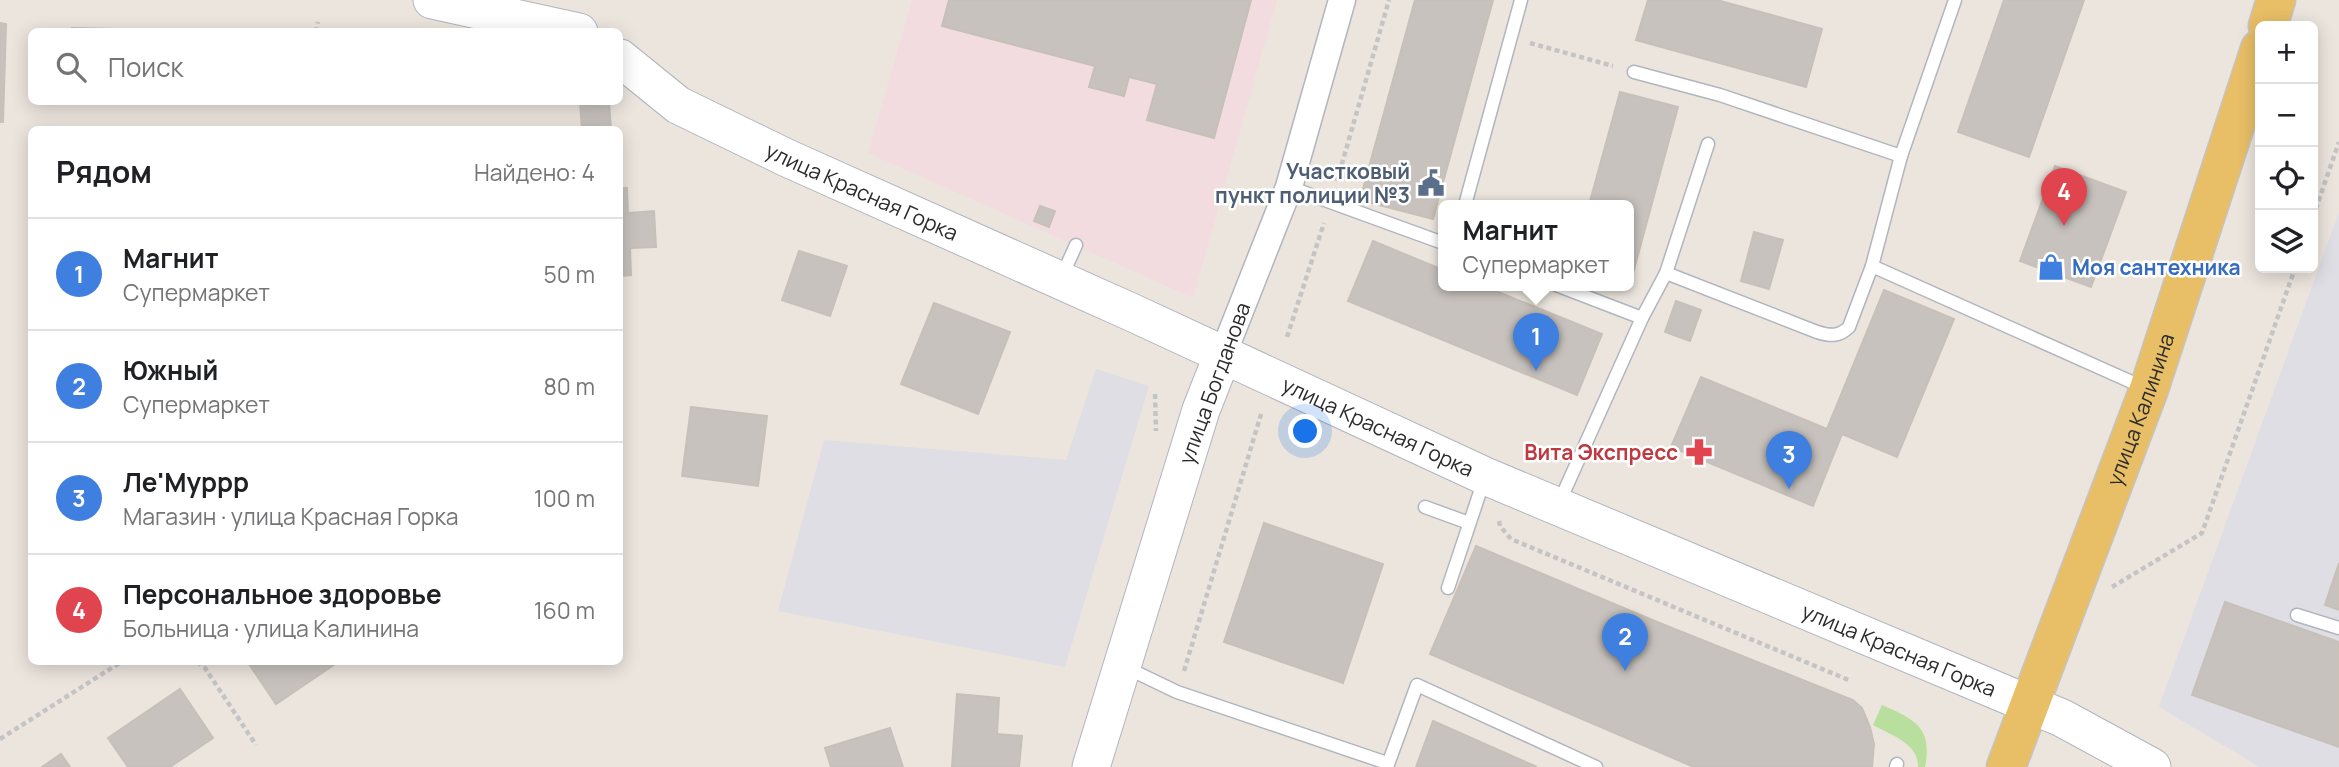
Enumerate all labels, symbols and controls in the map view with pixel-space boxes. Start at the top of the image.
map controls [2255,21,2318,273]
button: + [2255,21,2318,84]
search box [28,28,623,105]
icon: search [52,48,90,86]
text: Поиск [108,49,183,85]
button: − [2255,84,2318,147]
street label: улица Красная Горка [761,136,963,247]
button: locate [2255,147,2318,210]
text: Рядом [56,151,152,192]
text: Найдено: 4 [474,156,595,188]
place label: Участковый пункт полиции №3 [1215,157,1410,209]
public building icon: Участковый пункт полиции №3 [1416,168,1446,198]
pin: 4 [2041,168,2087,226]
popup [1438,200,1634,291]
button: layers [2255,210,2318,273]
text: Магнит [1463,212,1558,248]
text: Магнит [123,240,219,276]
text: Супермаркет [1463,248,1609,280]
shop icon: Моя сантехника [2036,252,2066,282]
place label: Моя сантехника [2072,253,2241,281]
text: 1 [74,258,84,290]
text: 50 m [544,258,595,290]
text: Супермаркет [123,276,270,308]
street label: улица Богданова [1172,298,1256,468]
pin: 1 [1513,313,1559,371]
street label: улица Калинина [2100,330,2180,490]
text: Южный [123,352,218,388]
text: 2 [72,370,86,402]
text: 80 m [544,370,595,402]
street label: улица Красная Горка [1278,370,1478,483]
text: Супермаркет [123,388,270,420]
your location [1288,414,1322,448]
pin: 3 [1766,431,1812,489]
pharmacy icon: Вита Экспресс [1684,437,1714,467]
place label: Вита Экспресс [1524,438,1678,466]
text: Ле'Муррр [123,464,249,500]
text: 3 [72,482,86,514]
text: 100 m [534,482,595,514]
text: Магазин · улица Красная Горка [123,500,459,532]
text: Персональное здоровье [123,576,442,612]
text: 4 [72,594,86,626]
text: 160 m [534,594,595,626]
street label: улица Красная Горка [1798,597,2001,703]
text: Больница · улица Калинина [123,612,419,644]
pin: 2 [1602,613,1648,671]

